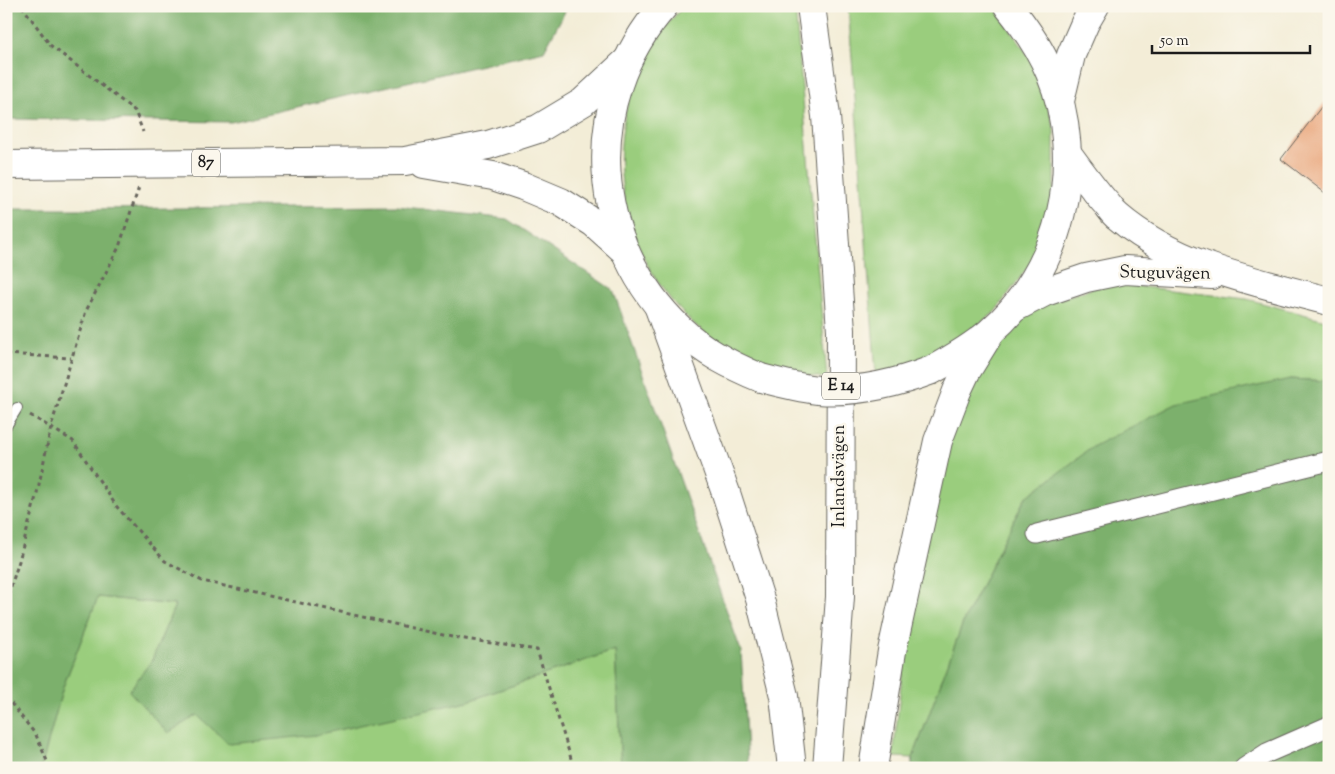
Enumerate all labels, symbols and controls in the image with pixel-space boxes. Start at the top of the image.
scale bar [1152,22,1310,54]
text: 50 m [1159,31,1189,52]
road number: 87 [192,150,220,177]
street label: Stuguvägen [1119,260,1211,288]
road number: E 14 [822,372,860,400]
street label: Inlandsvägen [827,424,853,527]

